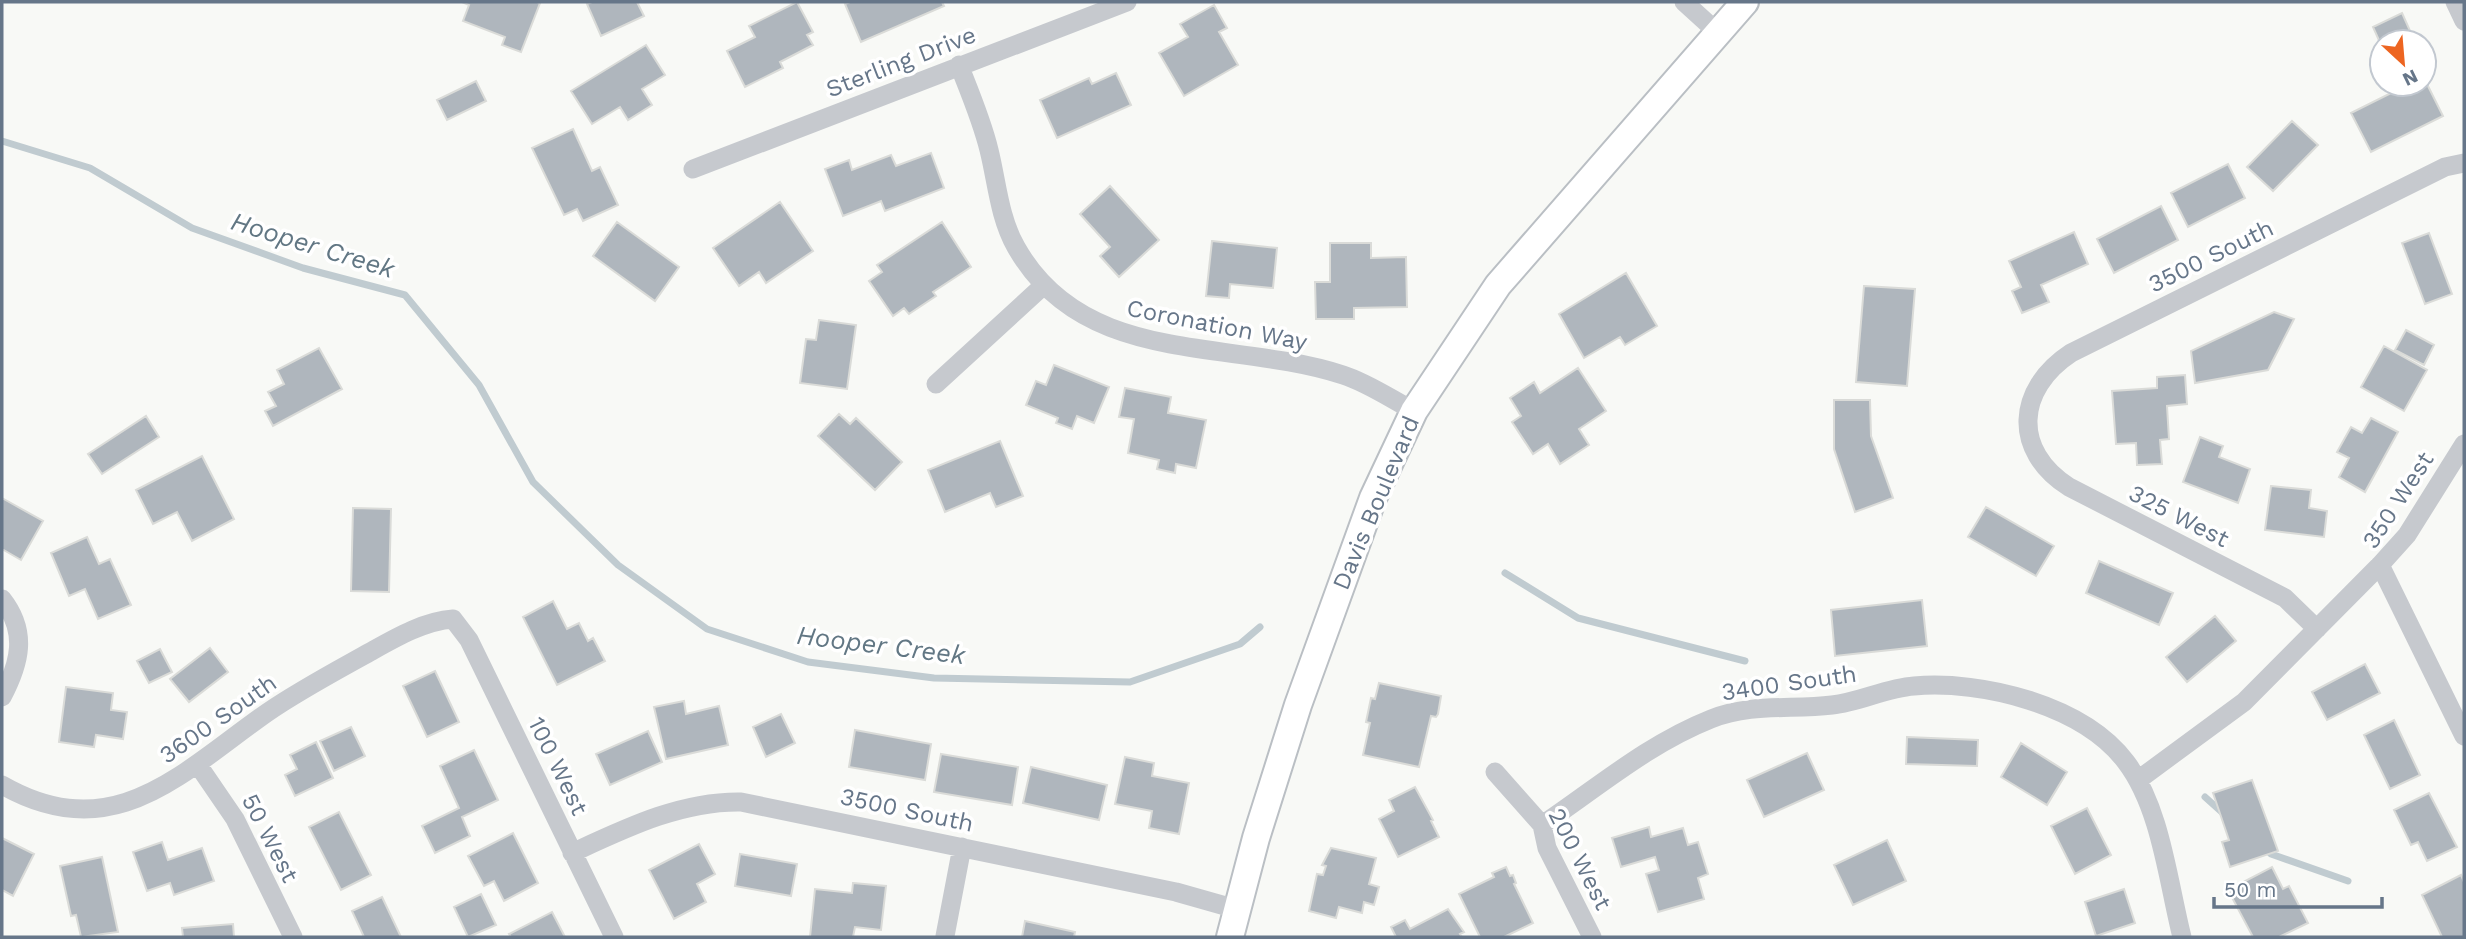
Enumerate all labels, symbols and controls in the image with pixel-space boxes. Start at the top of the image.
street label: Sterling Drive [822,21,980,103]
north arrow [2368,28,2438,98]
text: N [2399,64,2422,91]
water label: Hooper Creek [228,206,399,284]
street label: 3500 South [2144,214,2278,298]
street label: Coronation Way [1124,294,1310,356]
street label: Davis Boulevard [1327,412,1425,594]
street label: 350 West [2356,447,2440,553]
street label: 325 West [2124,479,2234,553]
water label: Hooper Creek [795,620,968,670]
street label: 3400 South [1720,660,1858,706]
street label: 3600 South [154,668,282,770]
street label: 100 West [522,712,594,820]
street label: 3500 South [838,782,976,838]
street label: 50 West [236,789,304,887]
street label: 200 West [1542,804,1618,914]
scale bar [2214,866,2382,910]
text: 50 m [2224,877,2276,902]

